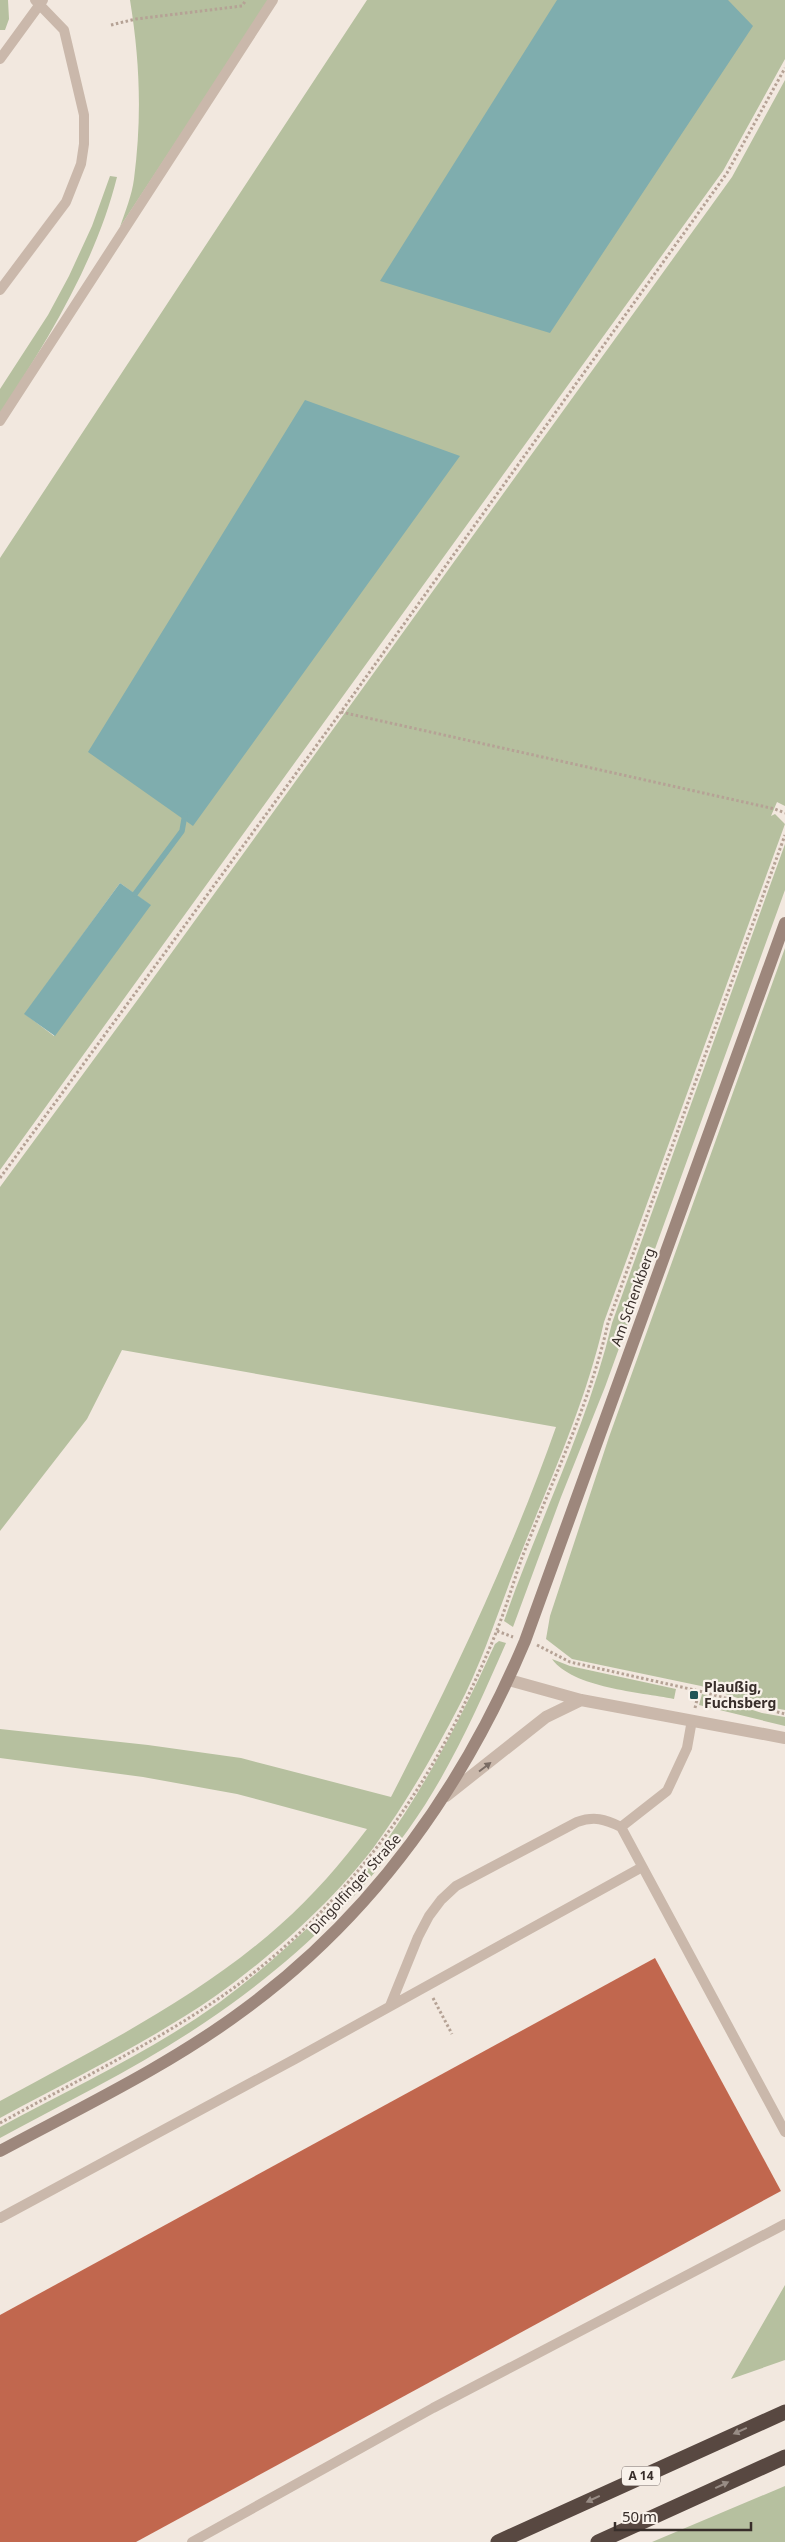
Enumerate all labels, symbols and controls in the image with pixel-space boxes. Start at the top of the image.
street label: Am Schenkberg [606,1245,659,1349]
place label: Plaußig, Fuchsberg [704,1677,776,1712]
marker: Plaußig, Fuchsberg [688,1689,700,1701]
one-way arrow [478,1762,492,1772]
street label: Dingolfinger Straße [304,1829,405,1938]
one-way arrow [733,2427,747,2435]
road number: A 14 [622,2466,660,2486]
one-way arrow [715,2481,729,2489]
one-way arrow [585,2494,600,2503]
scale bar [615,2500,751,2532]
text: 50 m [622,2506,657,2526]

